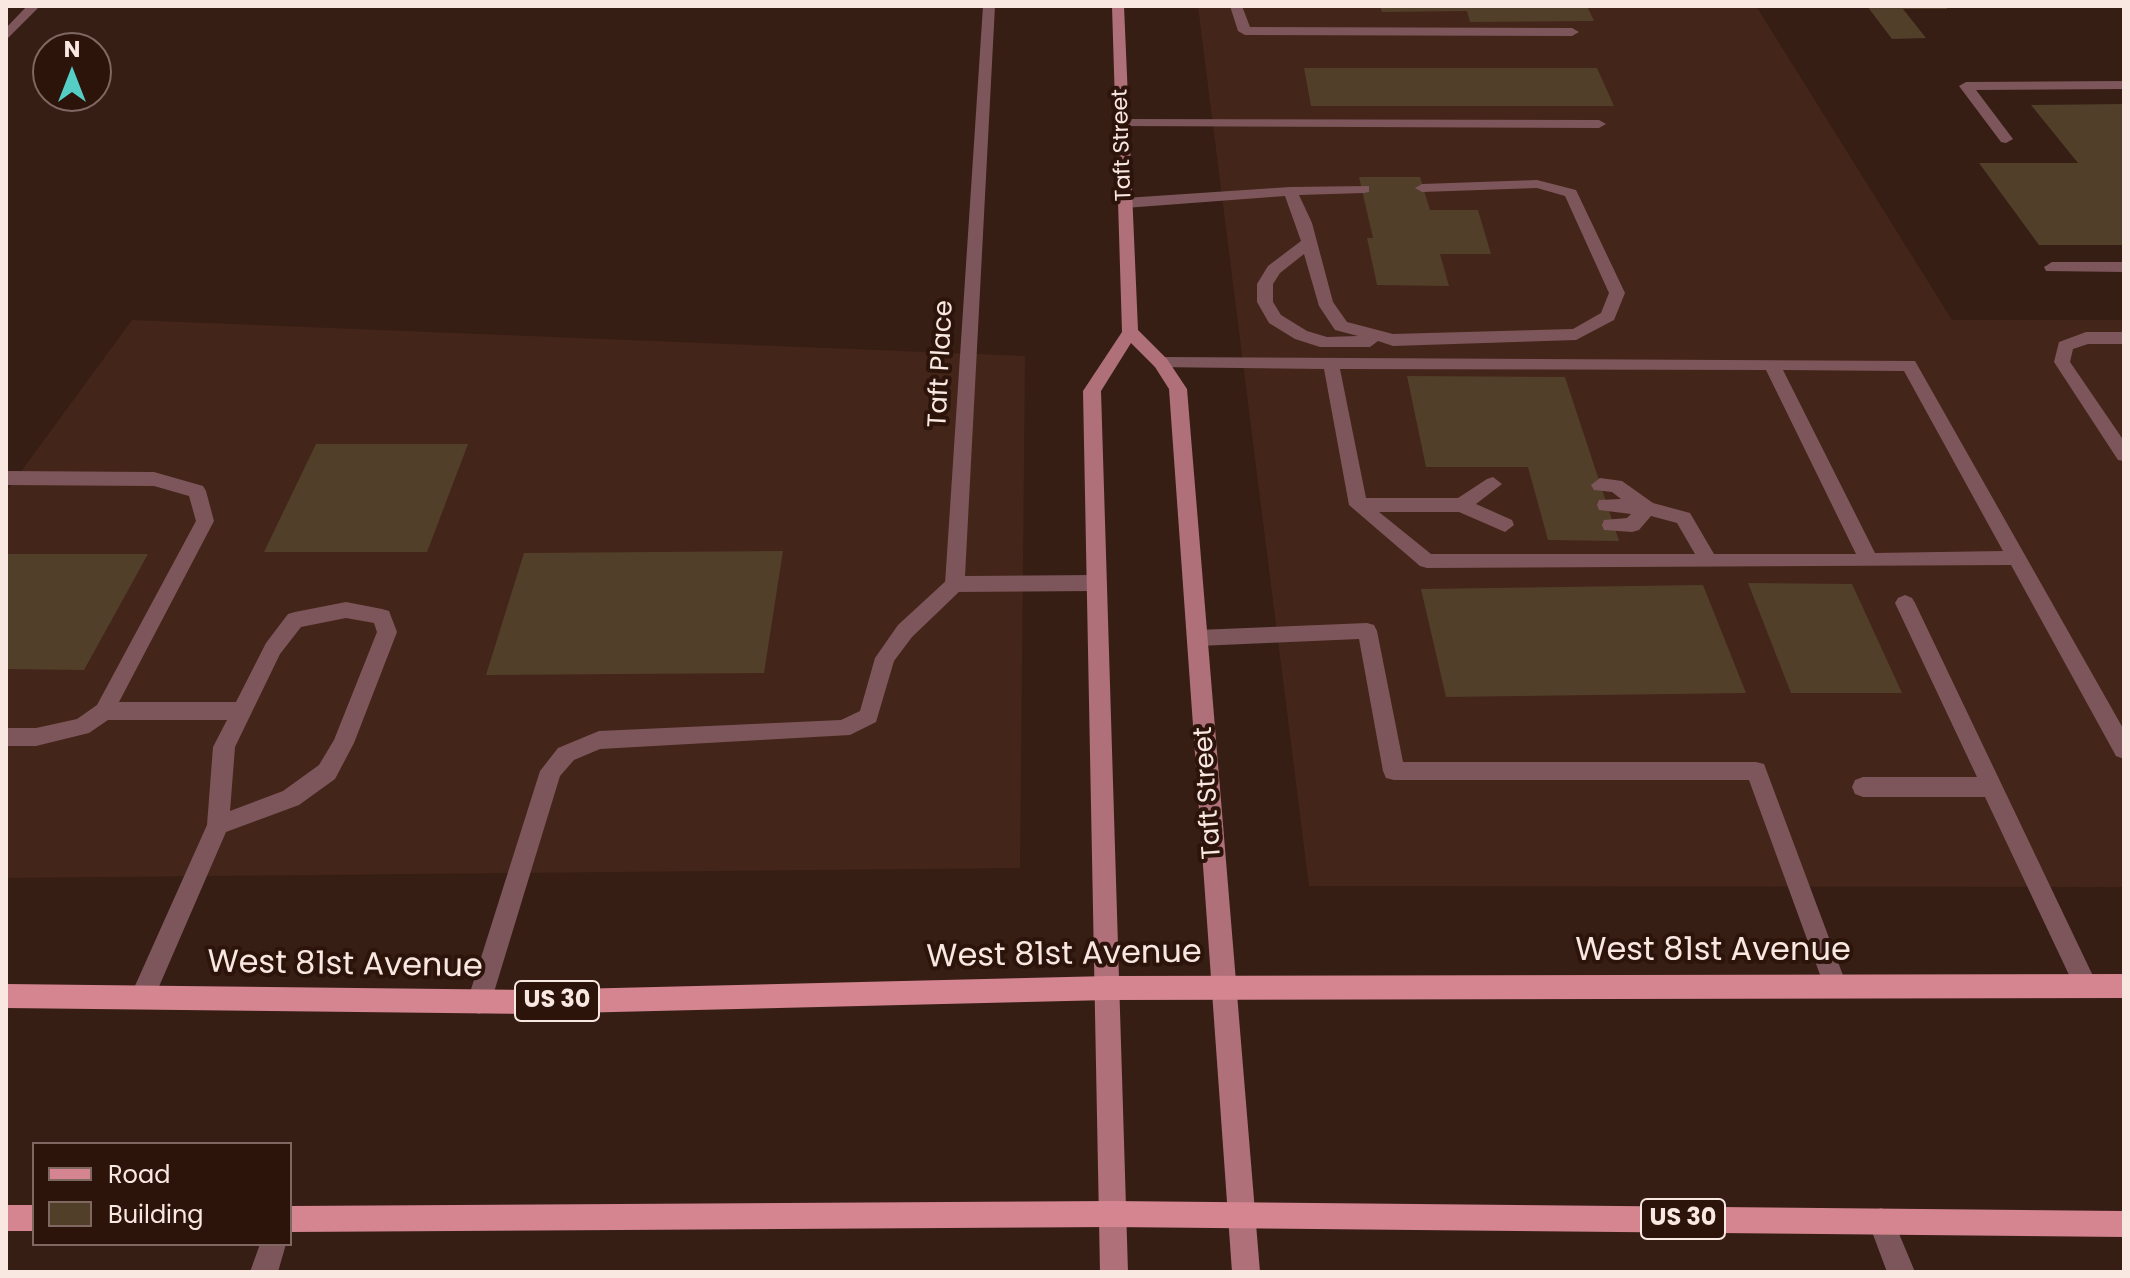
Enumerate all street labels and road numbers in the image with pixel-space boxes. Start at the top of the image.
street label: Taft Street [1108,88,1138,202]
street label: Taft Place [923,300,961,428]
street label: Taft Street [1189,726,1229,860]
street label: West 81st Avenue [1575,933,1851,971]
street label: West 81st Avenue [926,934,1202,978]
street label: West 81st Avenue [207,944,483,988]
road number: US 30 [515,981,599,1021]
road number: US 30 [1641,1199,1725,1239]

